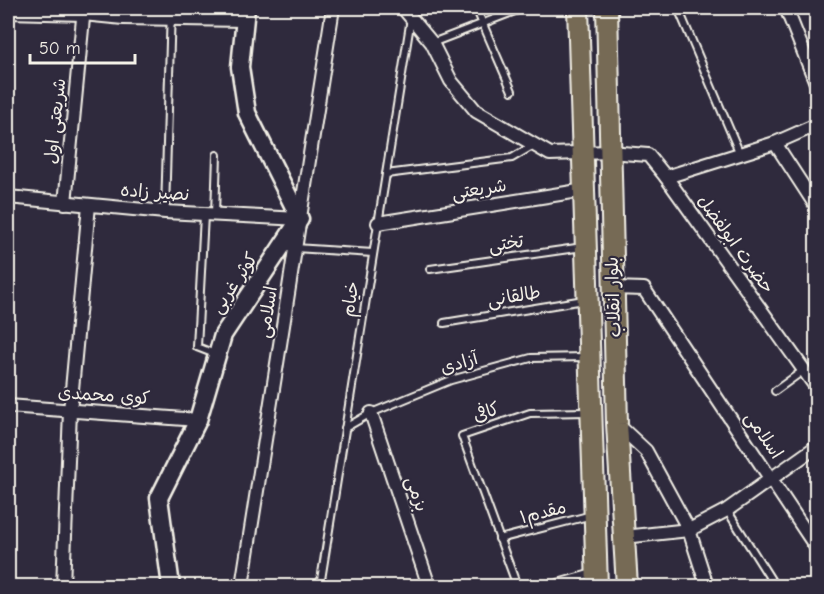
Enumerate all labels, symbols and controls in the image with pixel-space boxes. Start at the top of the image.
scale bar [30,27,135,65]
text: 50 m [39,38,81,59]
street label: شریعتی اول [41,77,70,165]
street label: شریعتی [450,175,508,204]
street label: نصیر زاده [120,180,190,205]
street label: حضرت ابولفضل [693,191,778,298]
street label: تختی [487,231,526,256]
street label: کوثر غربی [206,249,263,318]
street label: بلوار انقلاب [602,256,625,338]
street label: خیام [337,280,367,319]
street label: طالقانی [486,282,542,311]
street label: اسلامی [253,285,282,340]
street label: آزادی [438,347,482,379]
street label: کوی محمدی [57,382,151,409]
street label: کافی [470,396,502,427]
street label: اسلامی [740,408,787,463]
street label: بزمی [401,474,432,514]
street label: مقدم۱ [518,497,569,531]

